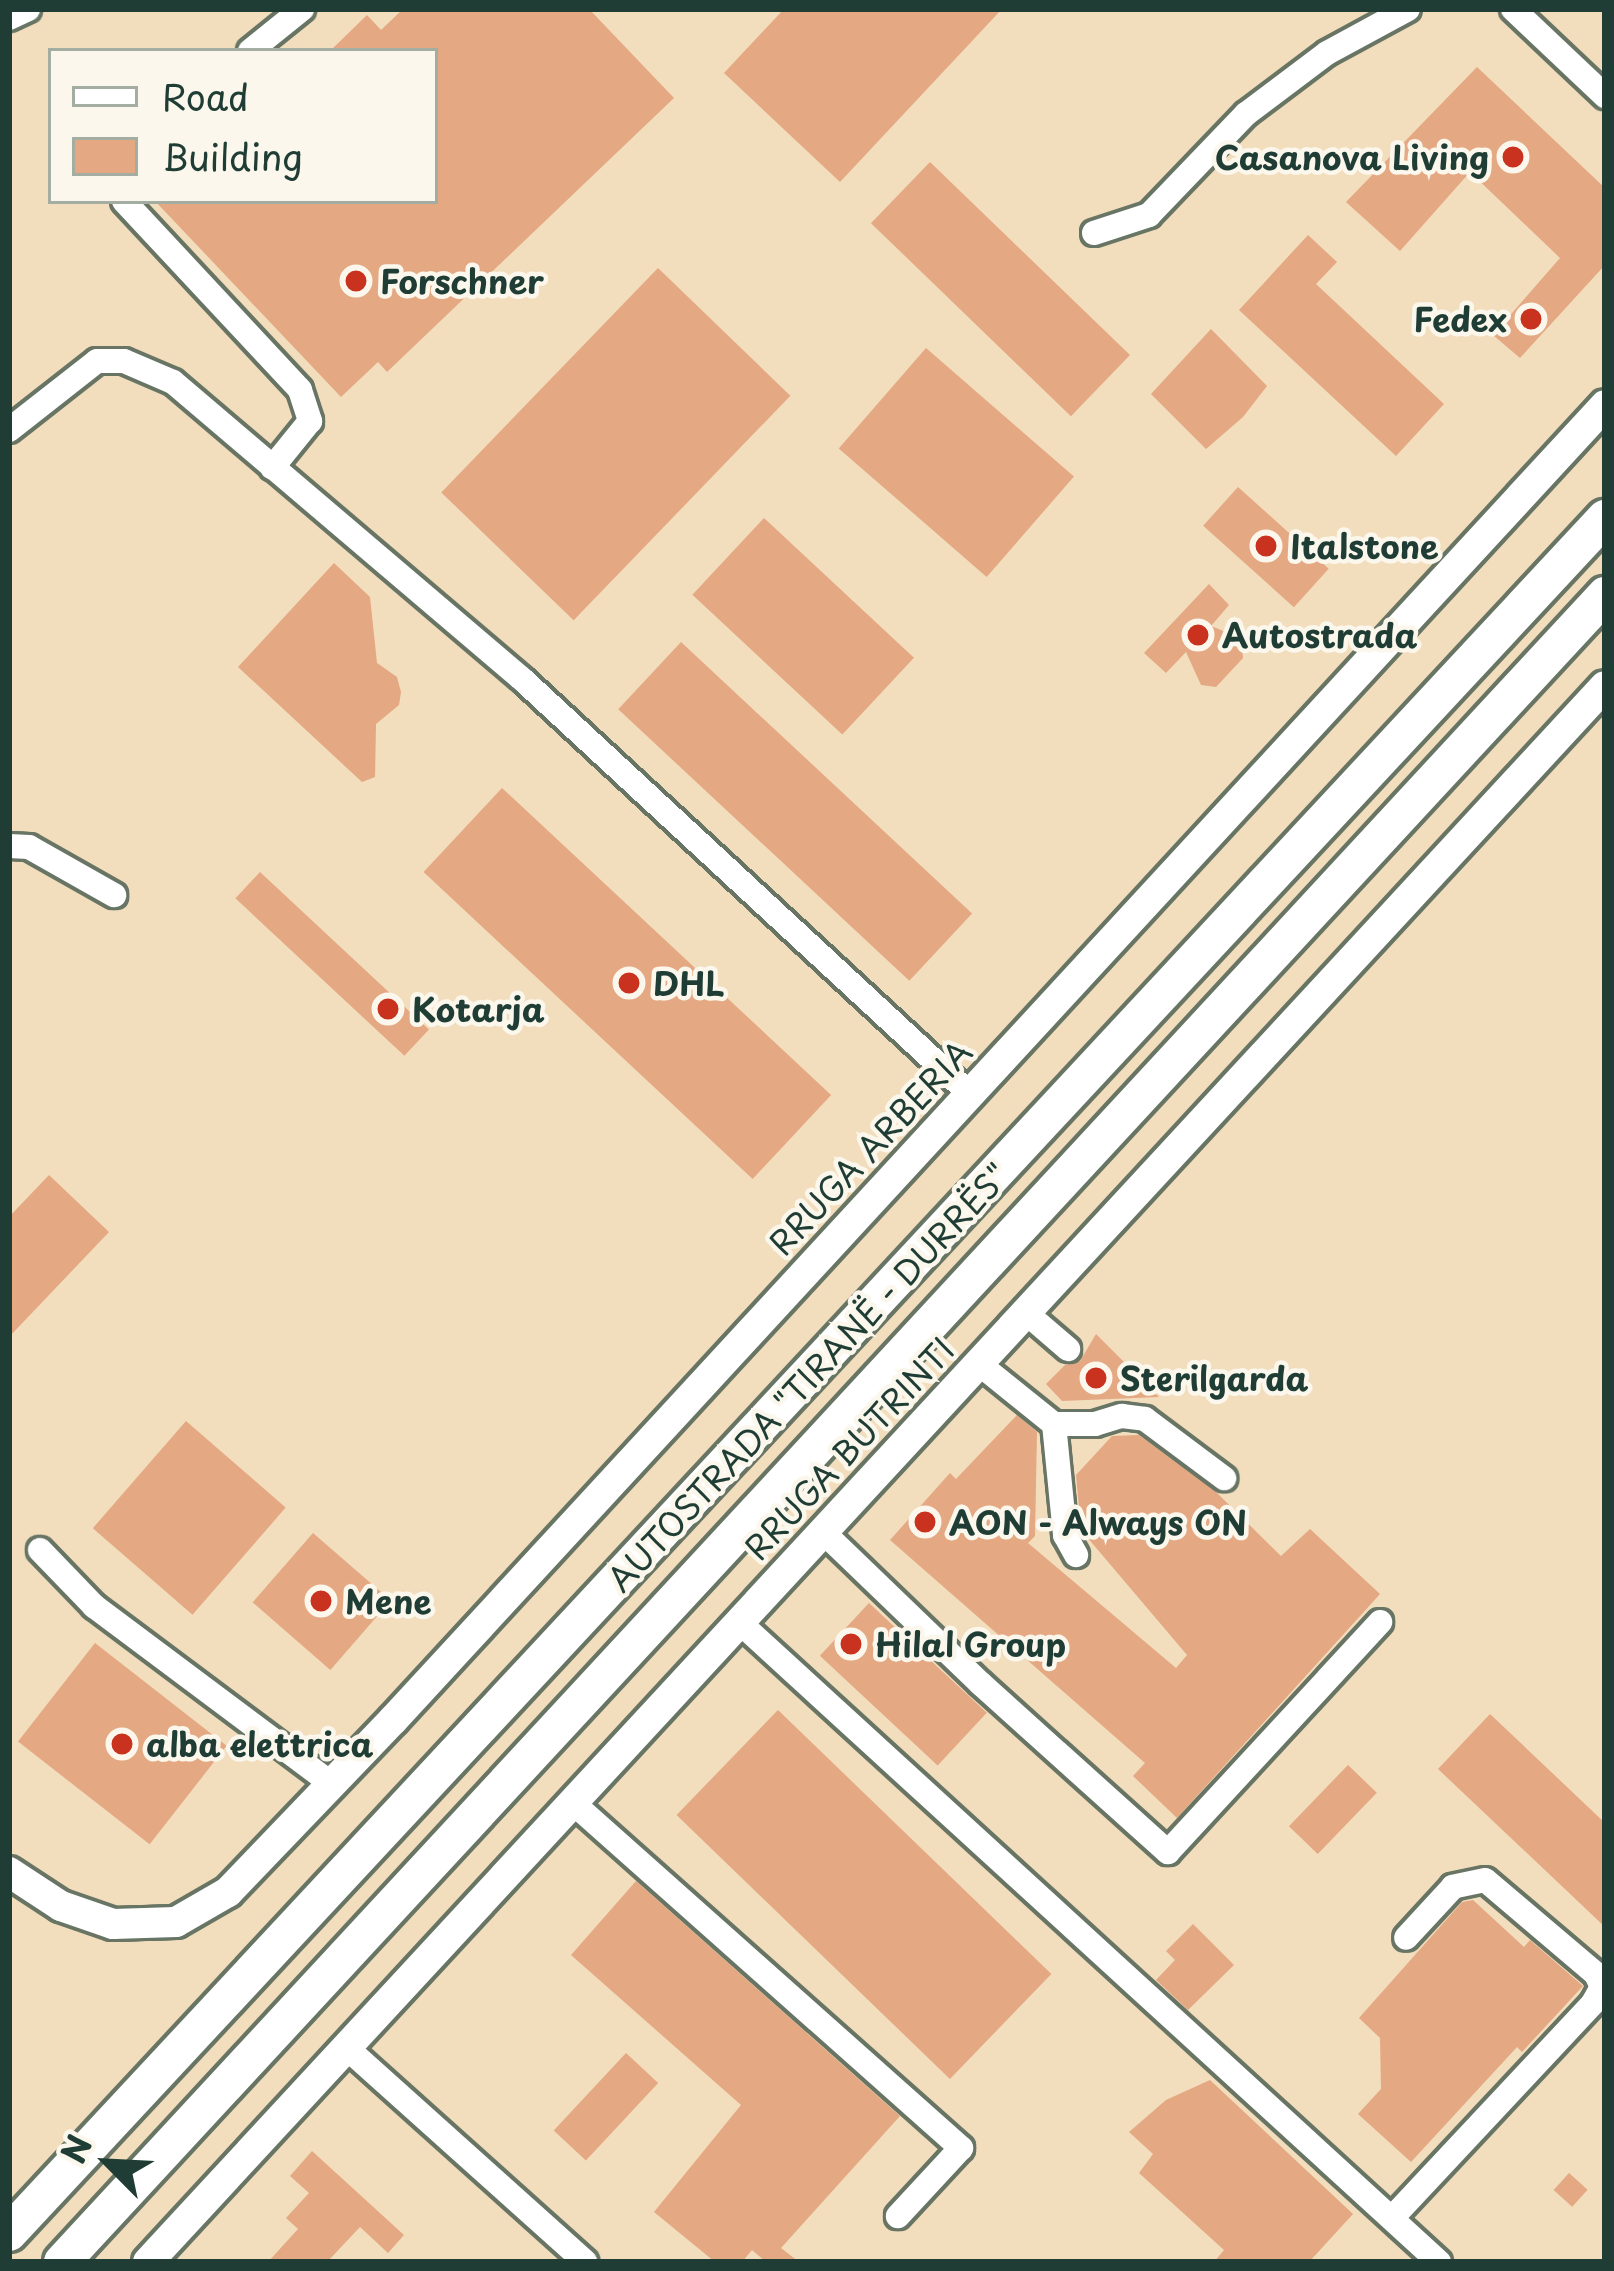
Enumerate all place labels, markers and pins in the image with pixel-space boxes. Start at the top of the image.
place label: Casanova Living [1214,137,1489,177]
marker: Casanova Living [1500,144,1526,170]
place label: Forschner [380,261,544,301]
marker: Forschner [343,268,369,294]
place label: Fedex [1414,299,1507,339]
marker: Fedex [1518,306,1544,332]
place label: Italstone [1290,526,1439,566]
marker: Italstone [1253,533,1279,559]
place label: Autostrada [1222,615,1417,655]
marker: Autostrada [1185,622,1211,648]
place label: DHL [653,963,725,1003]
marker: DHL [616,970,642,996]
place label: Kotarja [412,989,545,1029]
marker: Kotarja [375,996,401,1022]
place label: Sterilgarda [1120,1358,1308,1398]
marker: Sterilgarda [1083,1365,1109,1391]
place label: AON - Always ON [949,1502,1248,1542]
marker: AON - Always ON [912,1509,938,1535]
place label: Mene [345,1581,431,1621]
marker: Mene [308,1588,334,1614]
place label: Hilal Group [875,1624,1068,1664]
marker: Hilal Group [838,1631,864,1657]
place label: alba elettrica [146,1724,377,1764]
marker: alba elettrica [109,1731,135,1757]

